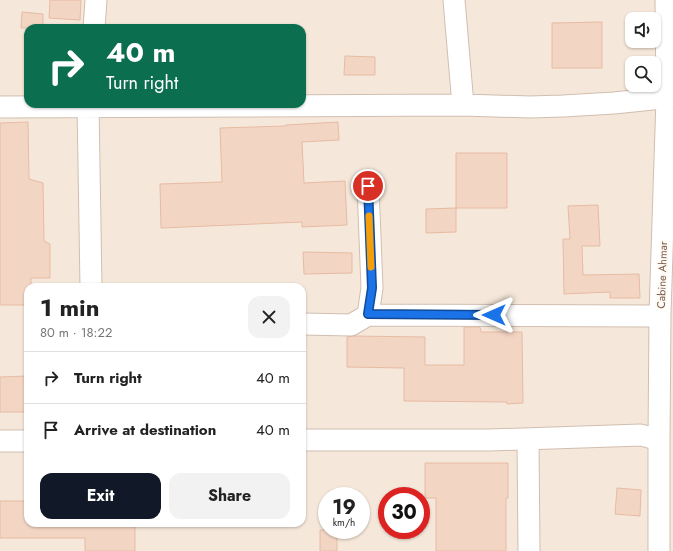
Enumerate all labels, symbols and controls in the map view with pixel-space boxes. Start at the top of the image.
map controls [625,12,661,92]
button: sound [625,12,661,48]
text: 40 m [106,32,175,73]
icon: right [40,40,92,92]
button: search [625,56,661,92]
text: Turn right [106,70,178,96]
pin [351,169,385,203]
icon: arrive [357,175,379,197]
street label: Cabine Ahmar [653,241,671,309]
text: 1 min [40,290,100,325]
position arrow [473,294,515,336]
button: close [248,296,290,338]
text: 80 m · 18:22 [40,323,112,342]
icon: right [40,367,62,389]
text: Turn right [74,367,142,389]
text: 40 m [256,367,290,389]
icon: arrive [40,419,62,441]
text: Arrive at destination [74,419,216,441]
text: 40 m [256,419,290,441]
button: Exit [40,473,161,519]
button: Share [169,473,290,519]
speed limit sign: 30 [378,487,430,539]
text: 19 [332,493,356,522]
text: km/h [333,515,355,530]

